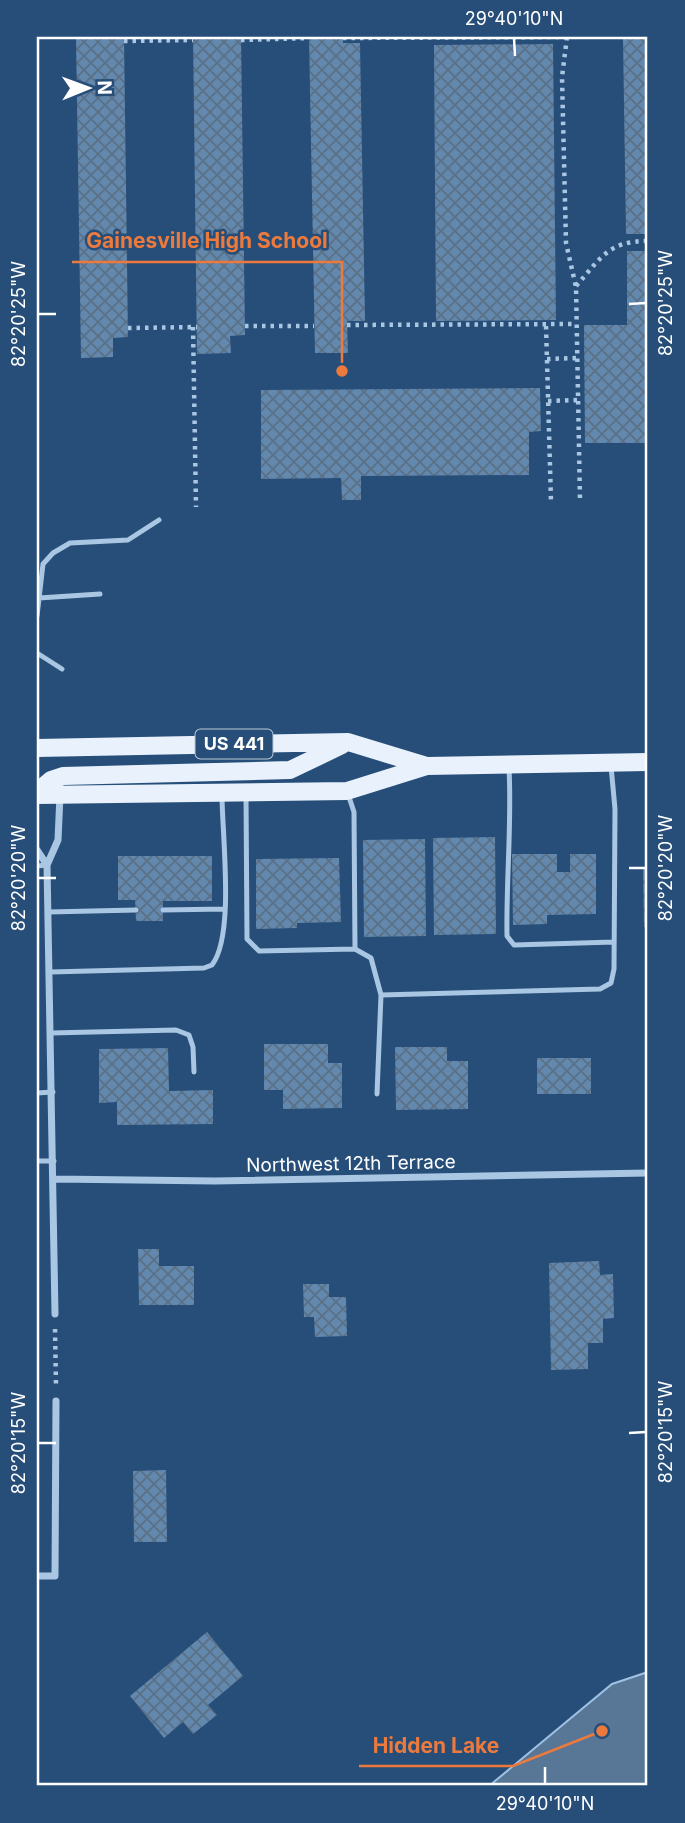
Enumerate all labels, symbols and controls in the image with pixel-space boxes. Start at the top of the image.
text: 29°40'10"N [465,8,563,29]
north arrow [52,52,122,122]
text: N [93,80,116,95]
callout: Gainesville High School [72,220,342,262]
text: Gainesville High School [86,228,328,253]
text: 82°20'25"W [655,250,676,356]
text: 82°20'25"W [8,261,29,367]
road number: US 441 [196,730,272,758]
text: 82°20'20"W [655,814,676,921]
text: 82°20'20"W [8,824,29,931]
street label: Northwest 12th Terrace [246,1150,456,1177]
text: 82°20'15"W [655,1381,676,1483]
text: 82°20'15"W [8,1392,29,1494]
callout: Hidden Lake [359,1724,513,1766]
text: Hidden Lake [373,1733,499,1758]
text: 29°40'10"N [496,1793,594,1814]

